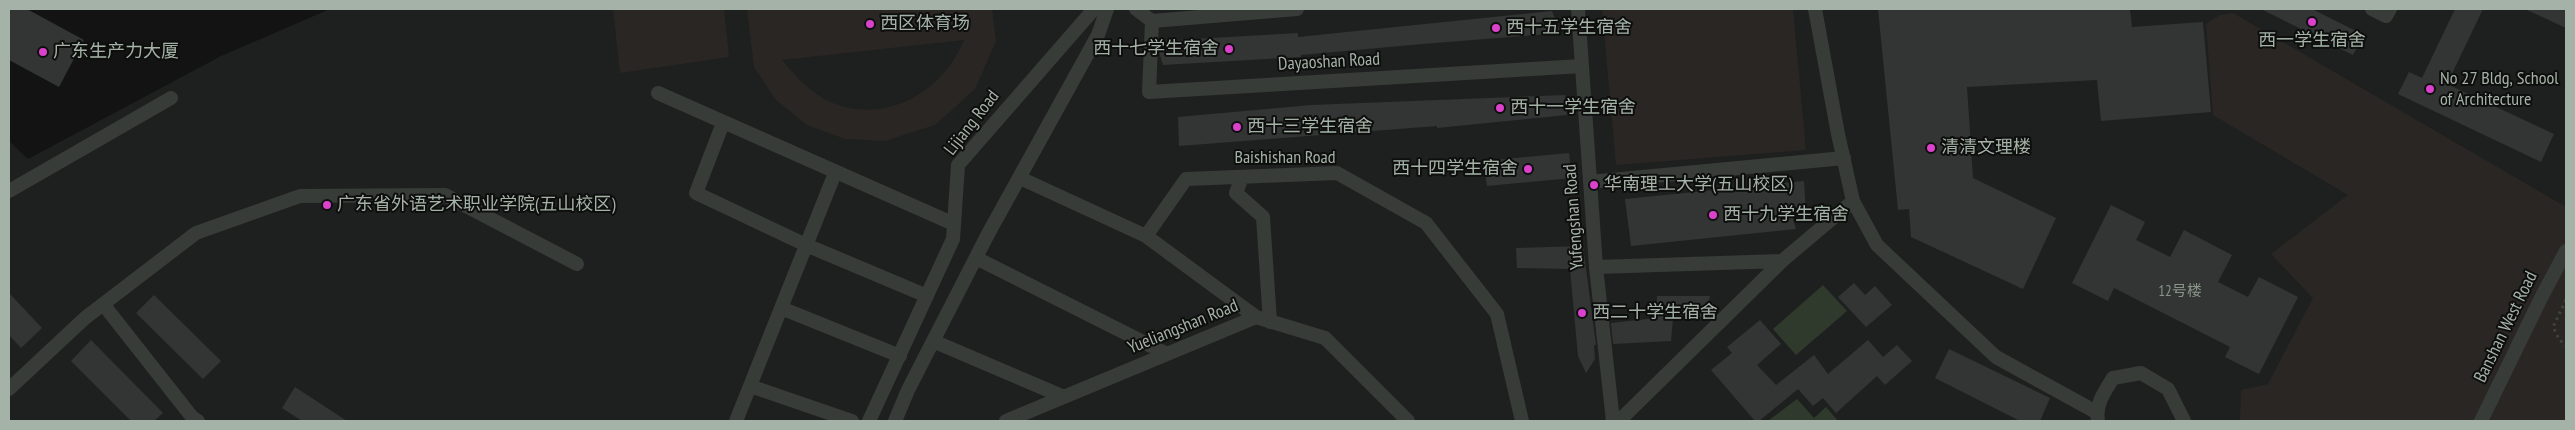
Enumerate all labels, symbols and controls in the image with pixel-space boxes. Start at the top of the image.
place label: 西区体育场 [880,13,970,35]
marker: 西一学生宿舍 [2306,16,2318,28]
place label: 西十五学生宿舍 [1506,17,1632,39]
marker: 西区体育场 [864,18,876,30]
marker: 西十五学生宿舍 [1490,22,1502,34]
place label: 西一学生宿舍 [2258,30,2366,52]
place label: 西十七学生宿舍 [1093,38,1219,60]
place label: 广东生产力大厦 [53,41,179,63]
marker: 西十七学生宿舍 [1223,43,1235,55]
marker: 广东生产力大厦 [37,46,49,58]
street label: Dayaoshan Road [1277,49,1381,75]
place label: No 27 Bldg, School of Architecture [2440,68,2558,110]
marker: No 27 Bldg, School of Architecture [2424,83,2436,95]
street label: Lijiang Road [940,86,1004,160]
place label: 西十一学生宿舍 [1510,97,1636,119]
marker: 西十一学生宿舍 [1494,102,1506,114]
place label: 西十三学生宿舍 [1247,116,1373,138]
marker: 西十三学生宿舍 [1231,121,1243,133]
place label: 清清文理楼 [1941,137,2031,159]
marker: 清清文理楼 [1925,142,1937,154]
street label: Baishishan Road [1234,147,1336,169]
place label: 西十四学生宿舍 [1392,158,1518,180]
marker: 西十四学生宿舍 [1522,163,1534,175]
street label: Yufengshan Road [1560,163,1588,271]
place label: 华南理工大学(五山校区) [1604,174,1792,196]
marker: 华南理工大学(五山校区) [1588,179,1600,191]
place label: 广东省外语艺术职业学院(五山校区) [337,194,615,216]
marker: 广东省外语艺术职业学院(五山校区) [321,199,333,211]
place label: 西十九学生宿舍 [1723,204,1849,226]
marker: 西十九学生宿舍 [1707,209,1719,221]
street label: Banshan West Road [2470,268,2542,386]
house number: 12号楼 [2158,283,2202,301]
street label: Yueliangshan Road [1125,295,1241,359]
place label: 西二十学生宿舍 [1592,302,1718,324]
marker: 西二十学生宿舍 [1576,307,1588,319]

